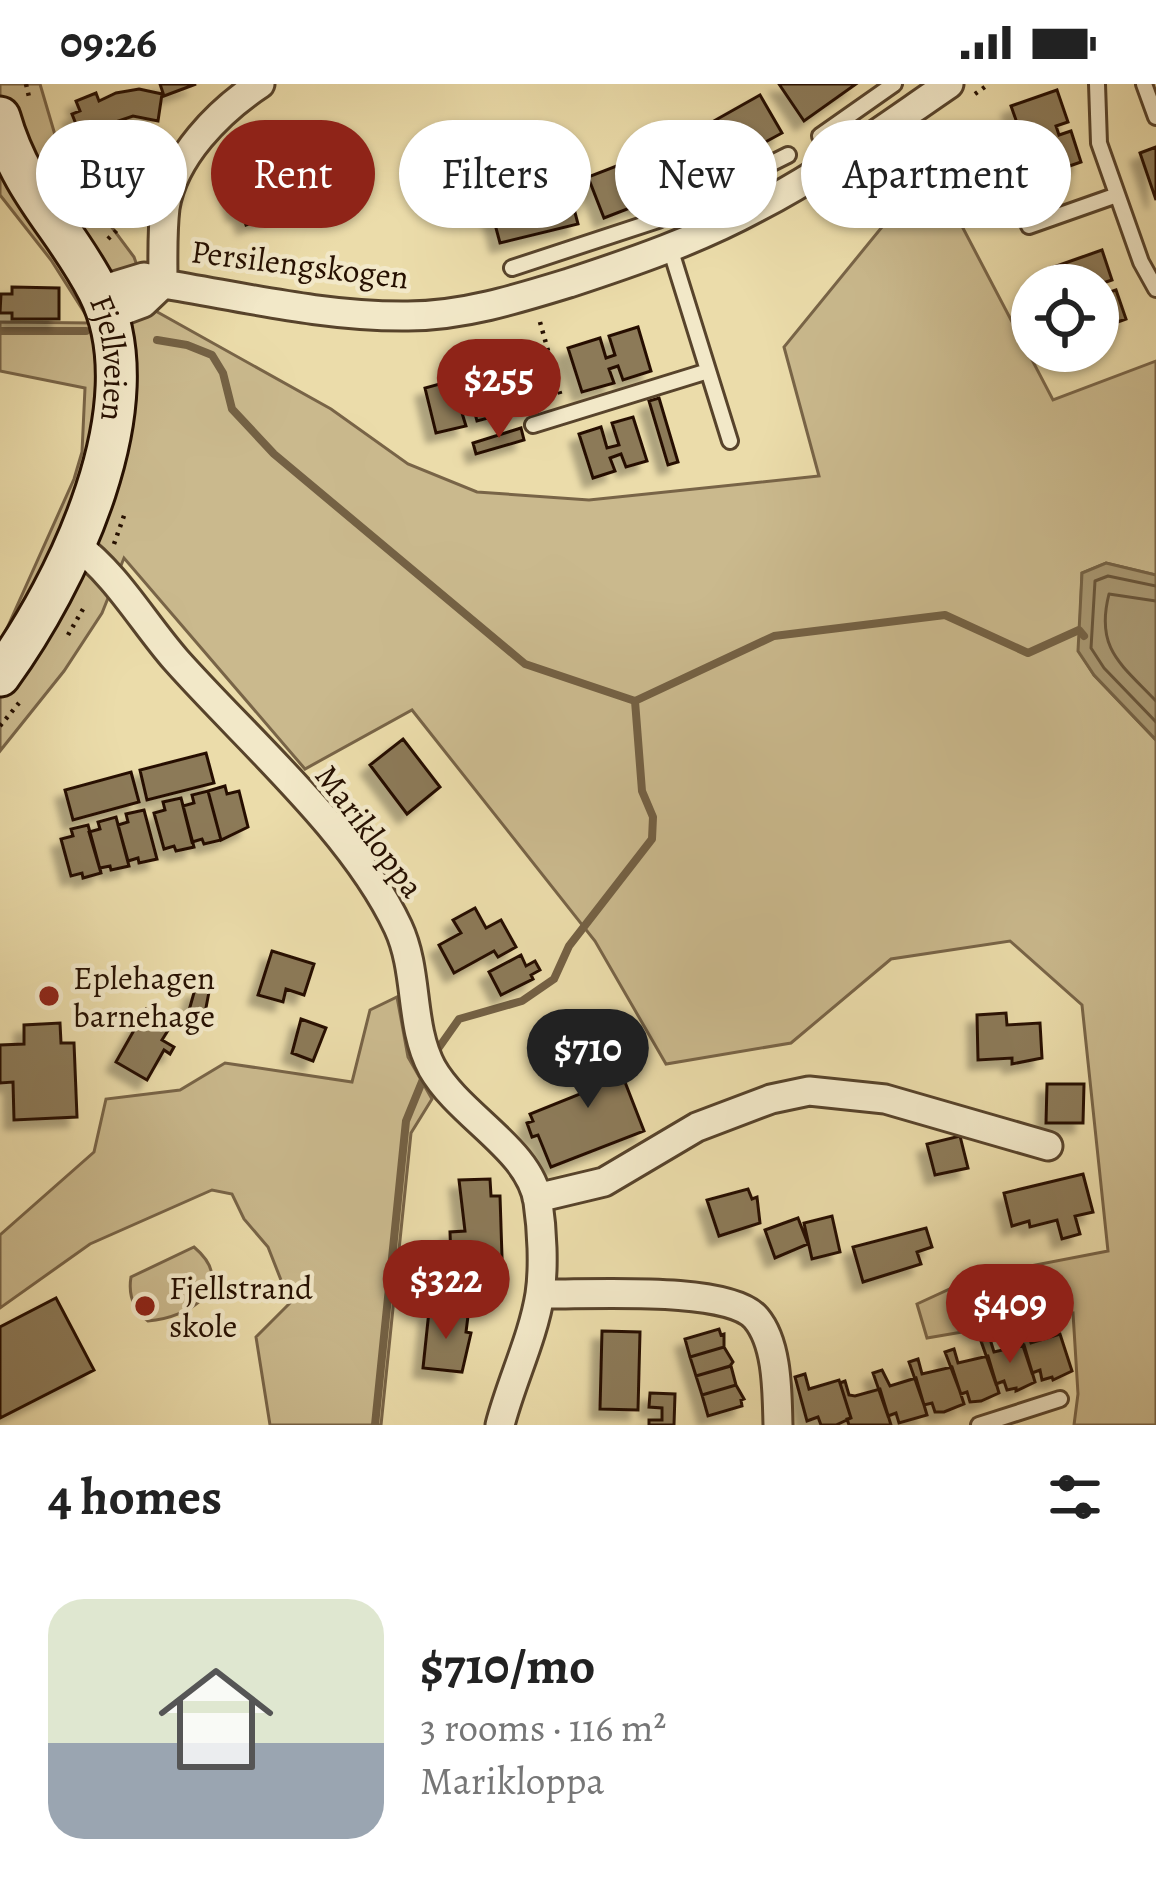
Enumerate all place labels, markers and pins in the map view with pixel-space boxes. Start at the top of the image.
pin: $255 [428,339,570,441]
place label: Eplehagen barnehage [73,955,215,1038]
marker: Eplehagen barnehage [36,983,62,1009]
pin: $710 [517,1009,659,1111]
pin: $322 [375,1240,517,1342]
pin: $409 [939,1264,1081,1366]
place label: Fjellstrand skole [169,1265,313,1348]
marker: Fjellstrand skole [132,1293,158,1319]

